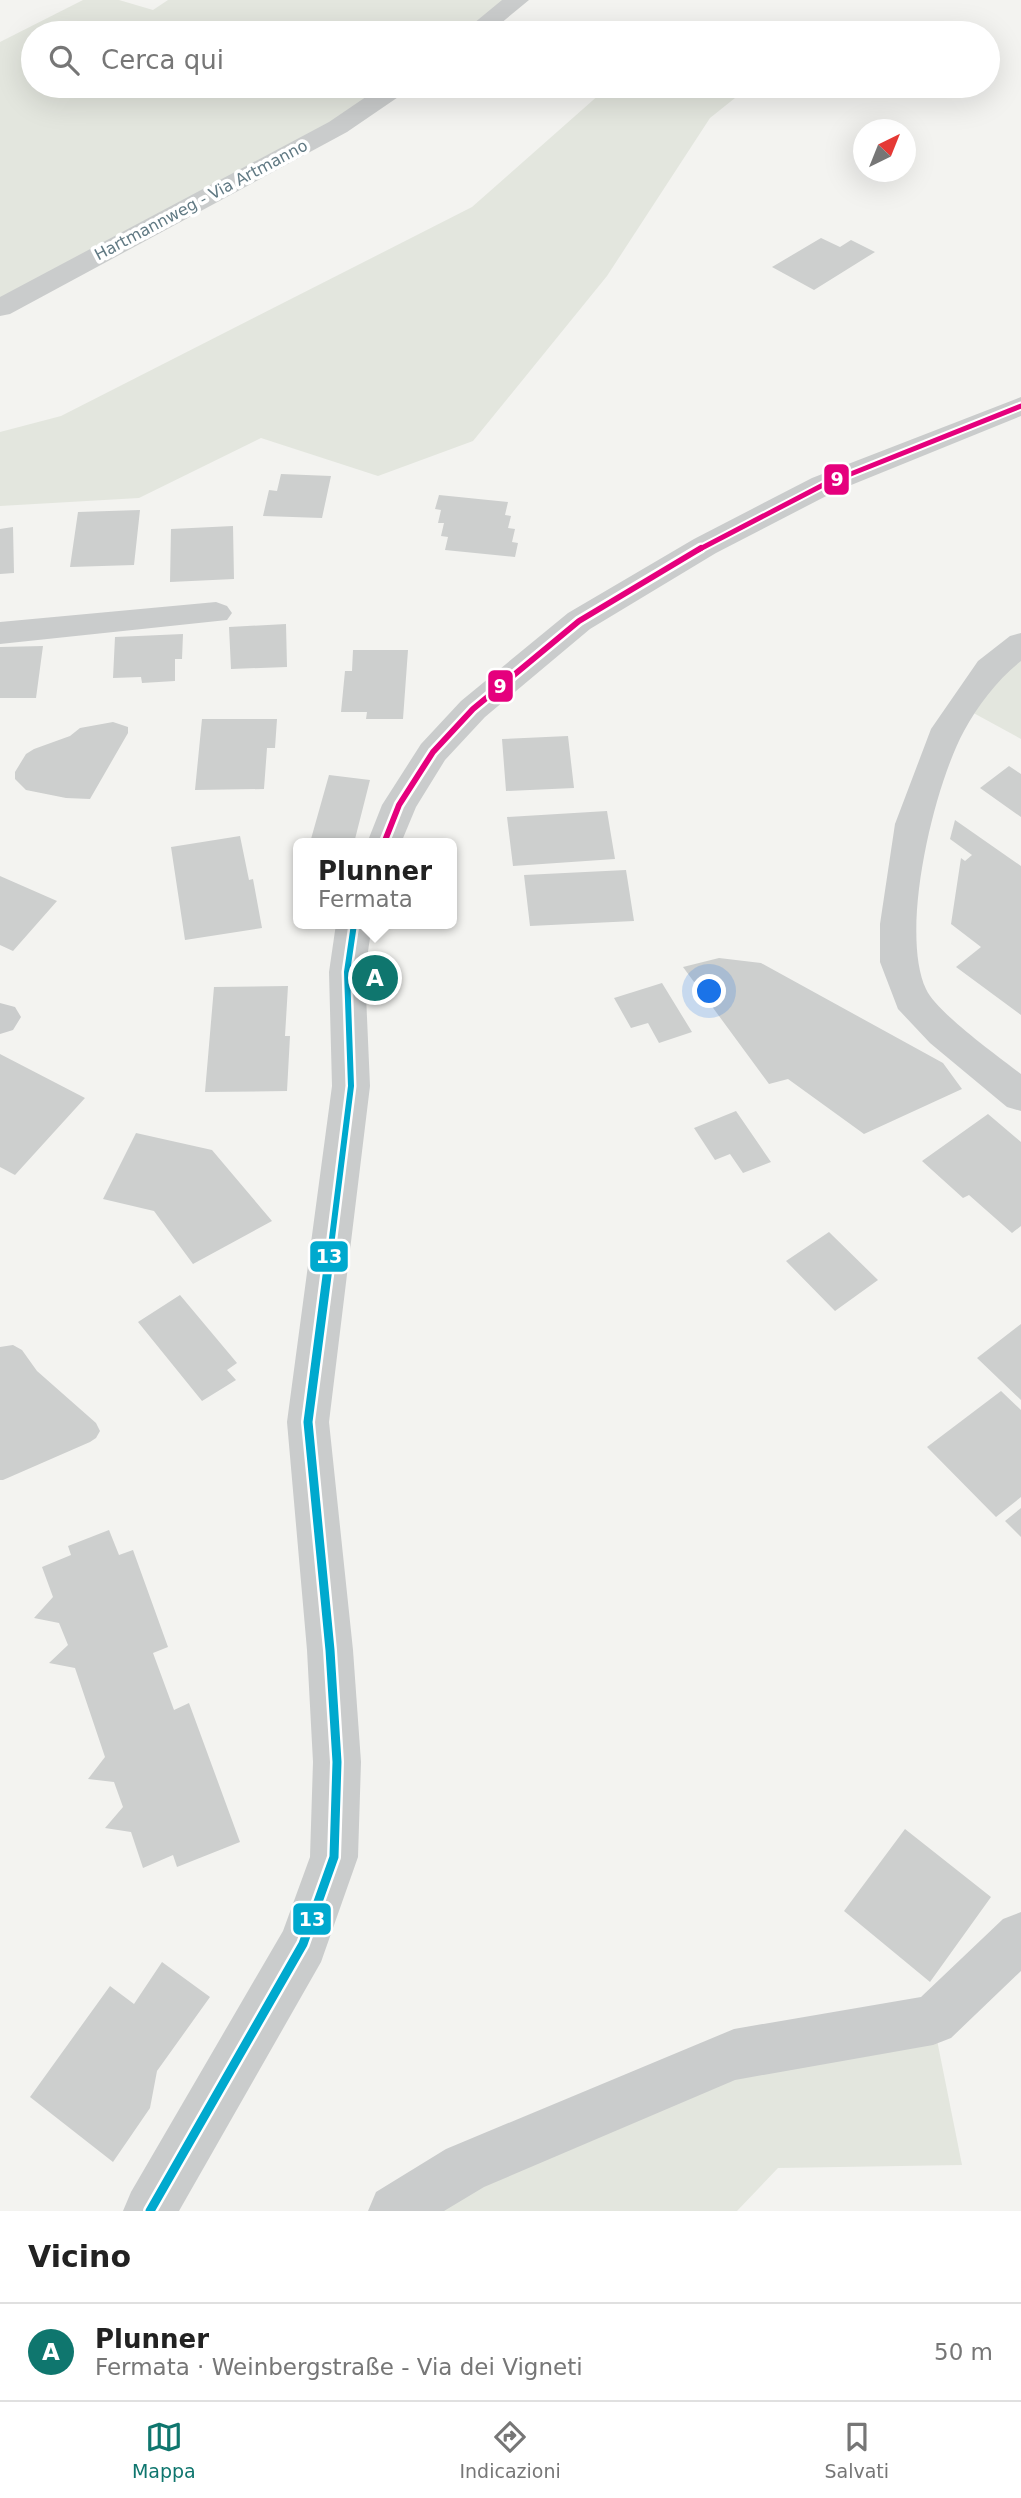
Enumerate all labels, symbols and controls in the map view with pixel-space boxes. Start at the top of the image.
search box [21,21,1000,98]
icon: search [45,41,83,79]
text: Cerca qui [101,45,224,75]
north arrow [853,119,916,182]
street label: Hartmannweg - Via Artmanno [91,136,311,264]
line badge: 9 [823,463,850,496]
text: 9 [830,468,844,490]
line badge: 9 [487,669,514,703]
text: 9 [493,675,507,697]
popup [293,838,457,929]
text: Plunner [318,856,432,886]
text: Fermata [318,886,413,912]
pin: A [352,952,398,1004]
your location [692,974,726,1008]
line badge: 13 [309,1240,349,1273]
text: 13 [316,1245,342,1267]
line badge: 13 [292,1902,332,1936]
text: 13 [299,1908,325,1930]
text: Vicino [28,2239,131,2274]
text: Plunner [95,2324,209,2354]
text: A [42,2339,60,2365]
text: 50 m [934,2339,993,2365]
text: Fermata · Weinbergstraße - Via dei Vigneti [95,2354,583,2380]
tab: Mappa [132,2418,196,2482]
tab: Indicazioni [459,2418,561,2482]
tab: Salvati [825,2418,889,2482]

